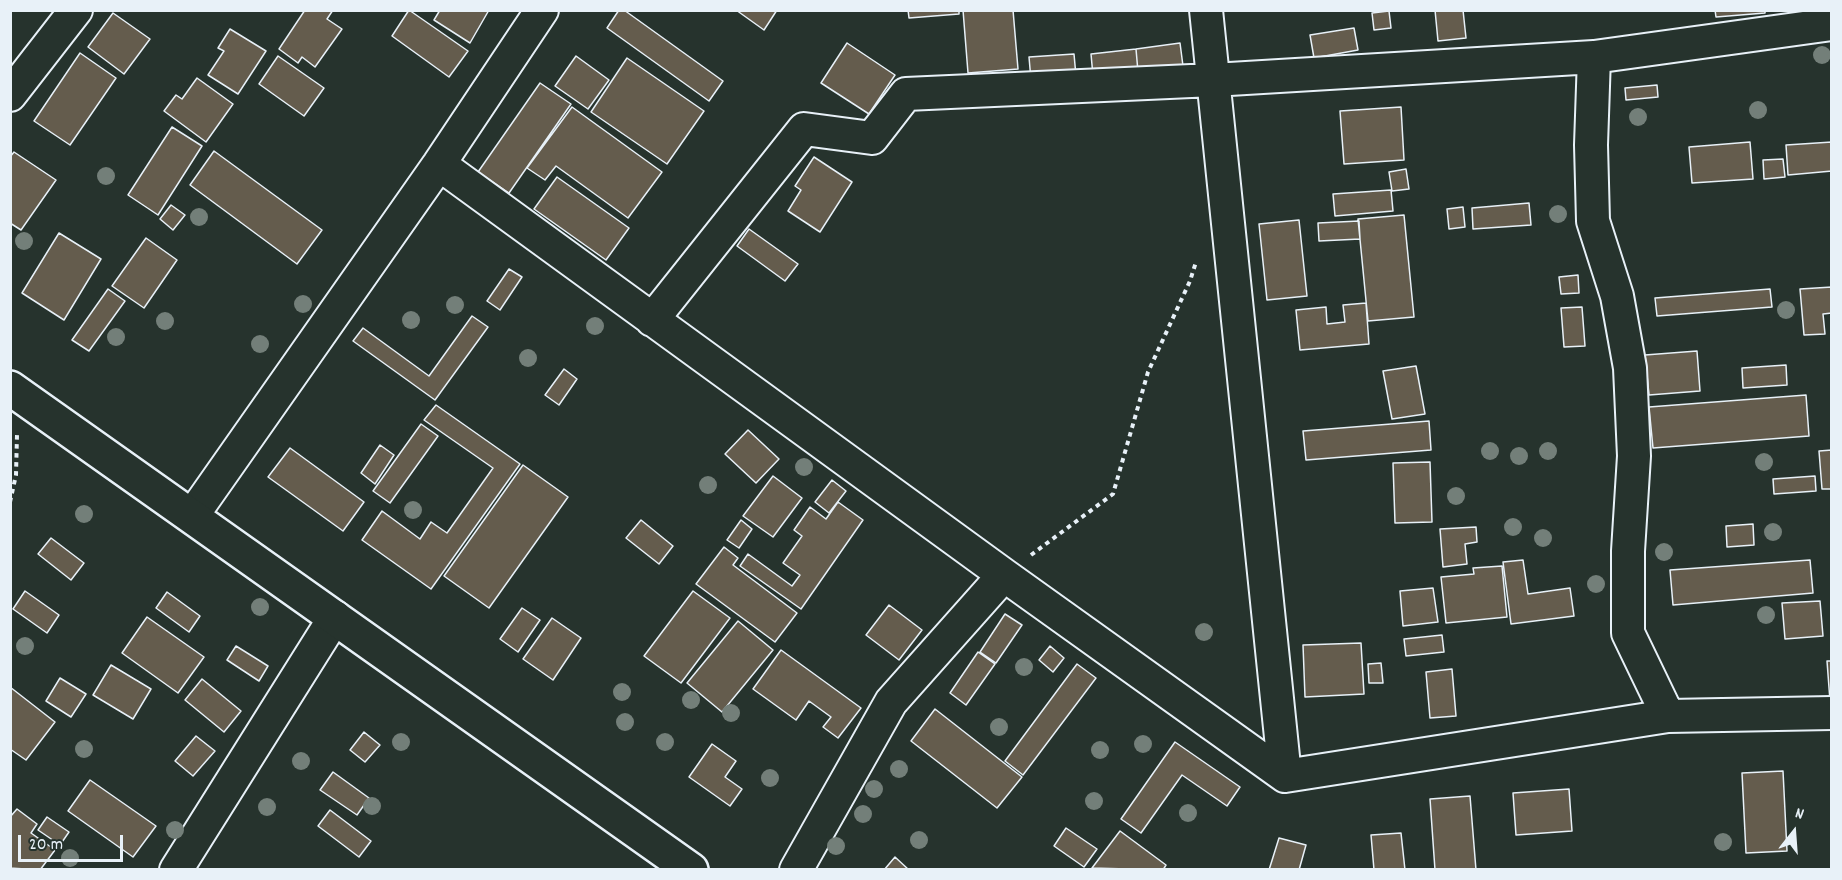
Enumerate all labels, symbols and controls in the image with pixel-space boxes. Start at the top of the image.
north arrow [1764,802,1824,862]
text: N [1792,802,1807,826]
scale bar [21,823,126,861]
text: 20 m [29,833,63,858]

